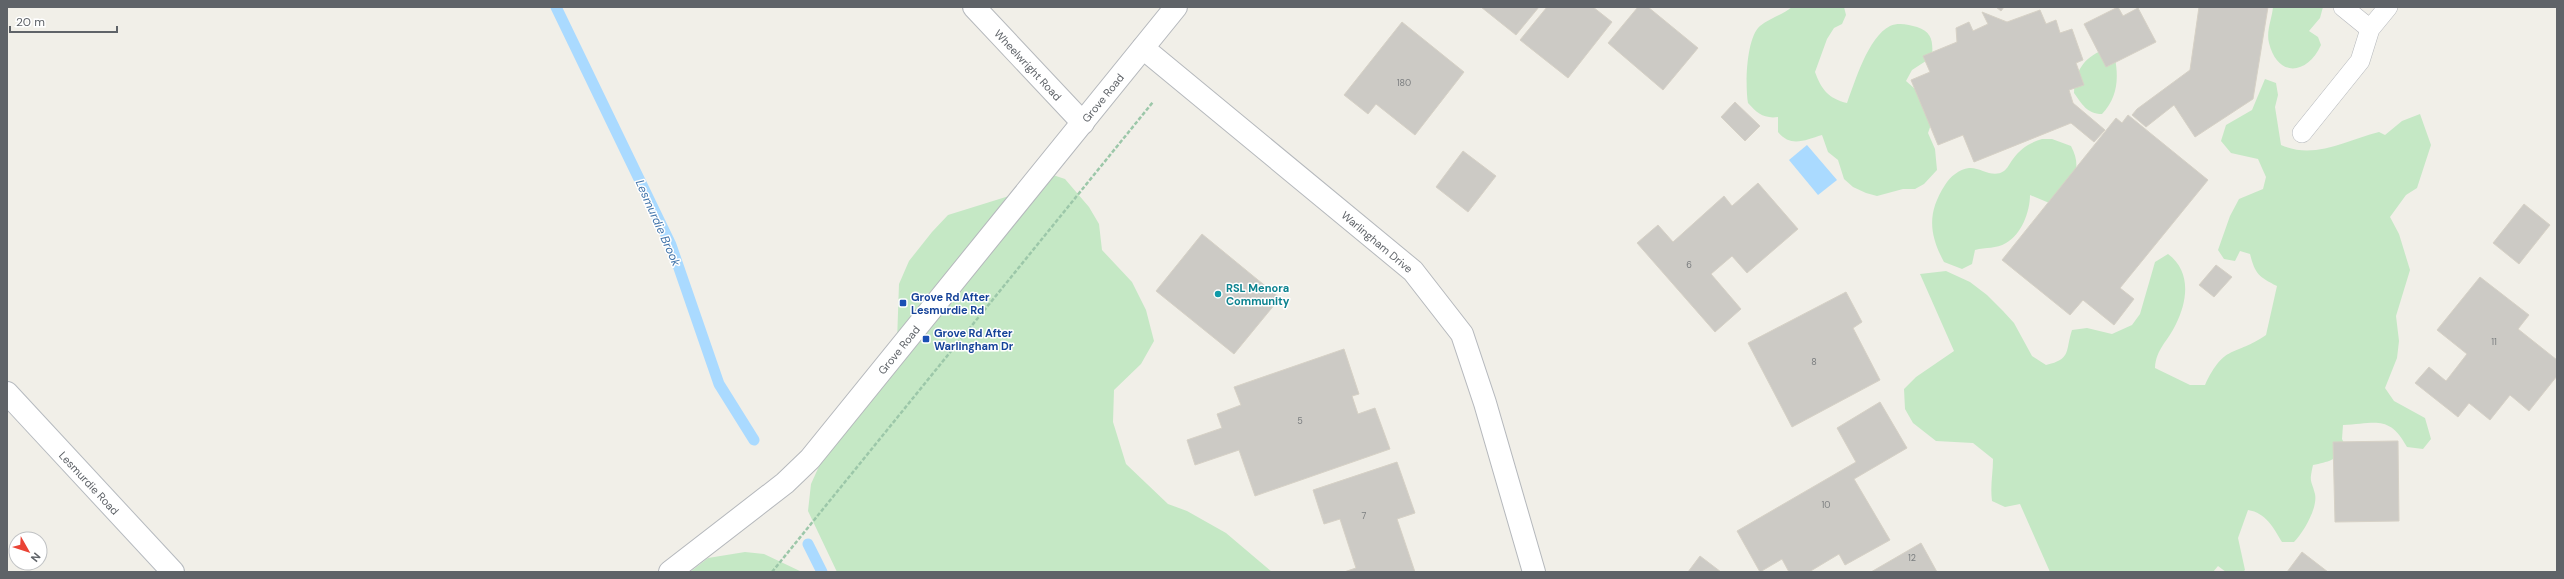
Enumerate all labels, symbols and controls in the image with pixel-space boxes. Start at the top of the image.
scale bar [10,8,117,34]
text: 20 m [16,14,45,30]
street label: Wheelwright Road [991,26,1065,104]
street label: Grove Road [1079,71,1127,125]
house number: 180 [1397,77,1411,89]
water label: Lesmurdie Brook [632,177,685,270]
street label: Warlingham Drive [1338,208,1416,276]
house number: 6 [1686,259,1692,271]
place label: RSL Menora Community [1226,281,1290,308]
marker: RSL Menora Community [1213,289,1223,299]
place label: Grove Rd After Lesmurdie Rd [911,290,990,317]
marker: Grove Rd After Lesmurdie Rd [898,298,908,308]
street label: Grove Road [875,323,923,377]
place label: Grove Rd After Warlingham Dr [934,326,1014,353]
marker: Grove Rd After Warlingham Dr [921,334,931,344]
house number: 11 [2491,336,2497,348]
house number: 8 [1811,356,1817,368]
house number: 5 [1297,415,1303,427]
street label: Lesmurdie Road [56,448,122,518]
house number: 10 [1822,499,1830,511]
house number: 7 [1362,510,1367,522]
north arrow [8,531,48,571]
text: N [28,550,44,565]
house number: 12 [1908,552,1916,564]

